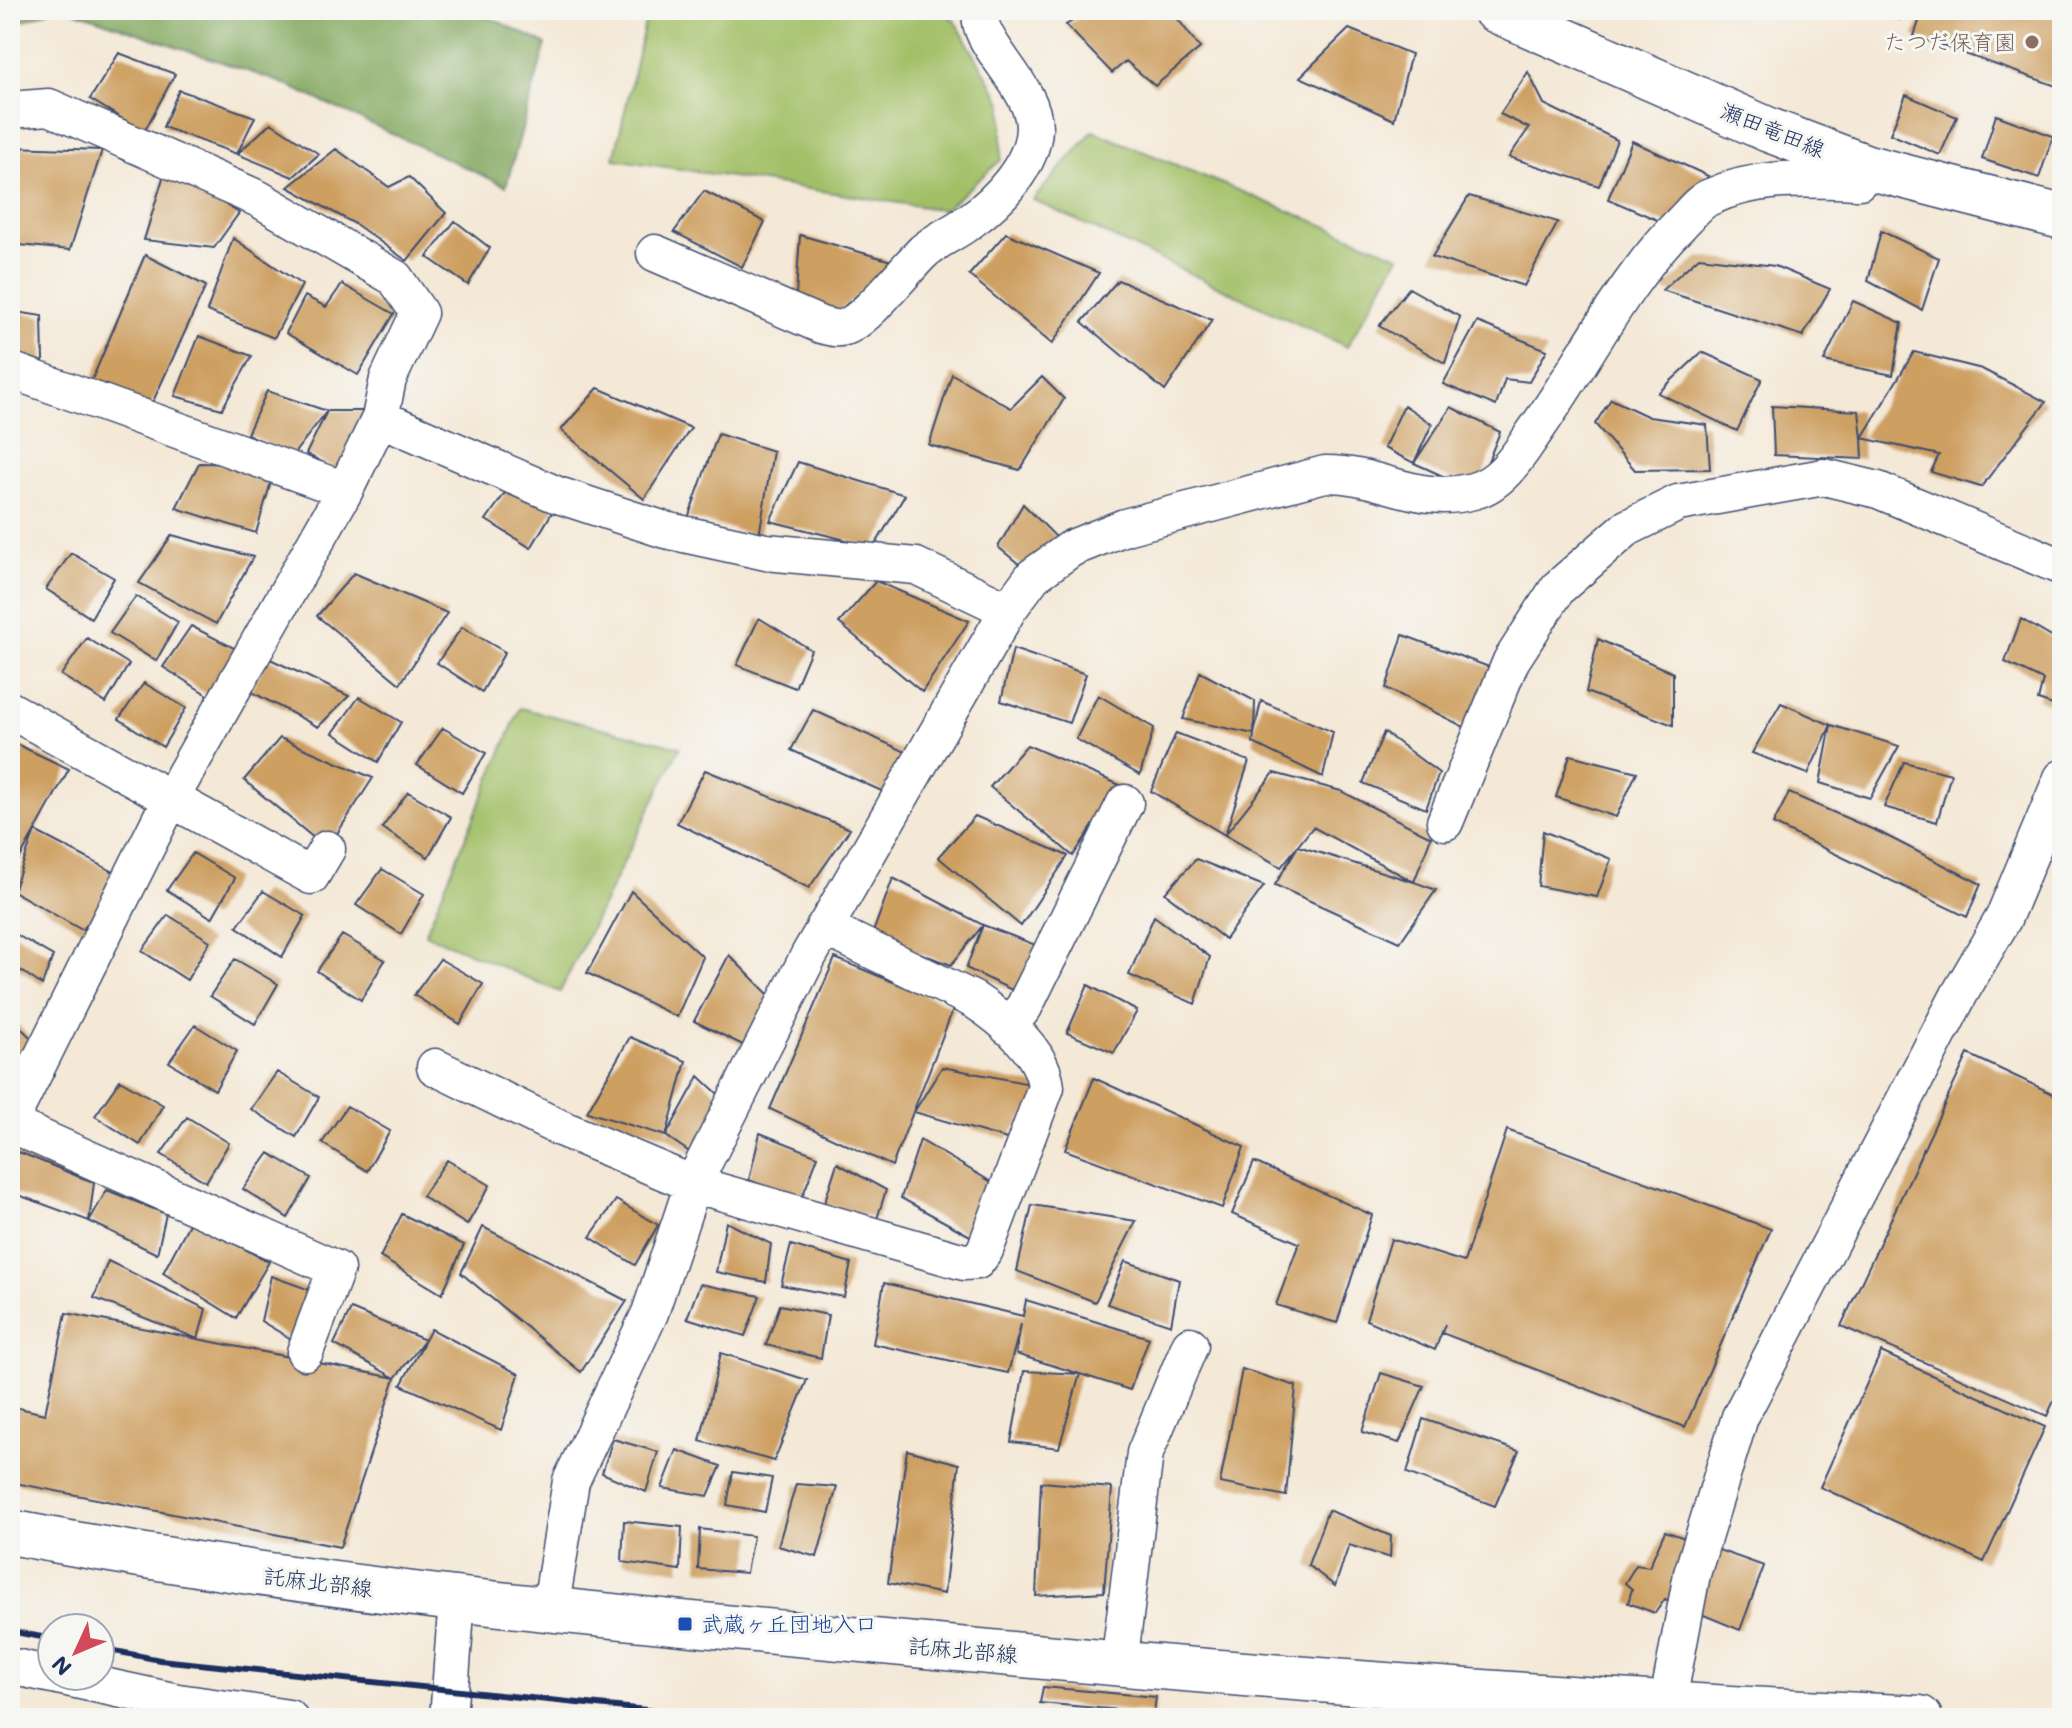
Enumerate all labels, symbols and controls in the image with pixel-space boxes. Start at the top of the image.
place label: たつだ保育園 [1884,27,2016,56]
marker: たつだ保育園 [2023,33,2041,51]
street label: 瀬田竜田線 [1717,95,1830,164]
street label: 託麻北部線 [262,1560,374,1603]
place label: 武蔵ヶ丘団地入口 [701,1609,877,1638]
north arrow [36,1612,116,1692]
marker: 武蔵ヶ丘団地入口 [676,1615,694,1633]
street label: 託麻北部線 [907,1630,1019,1669]
text: N [45,1650,77,1682]

